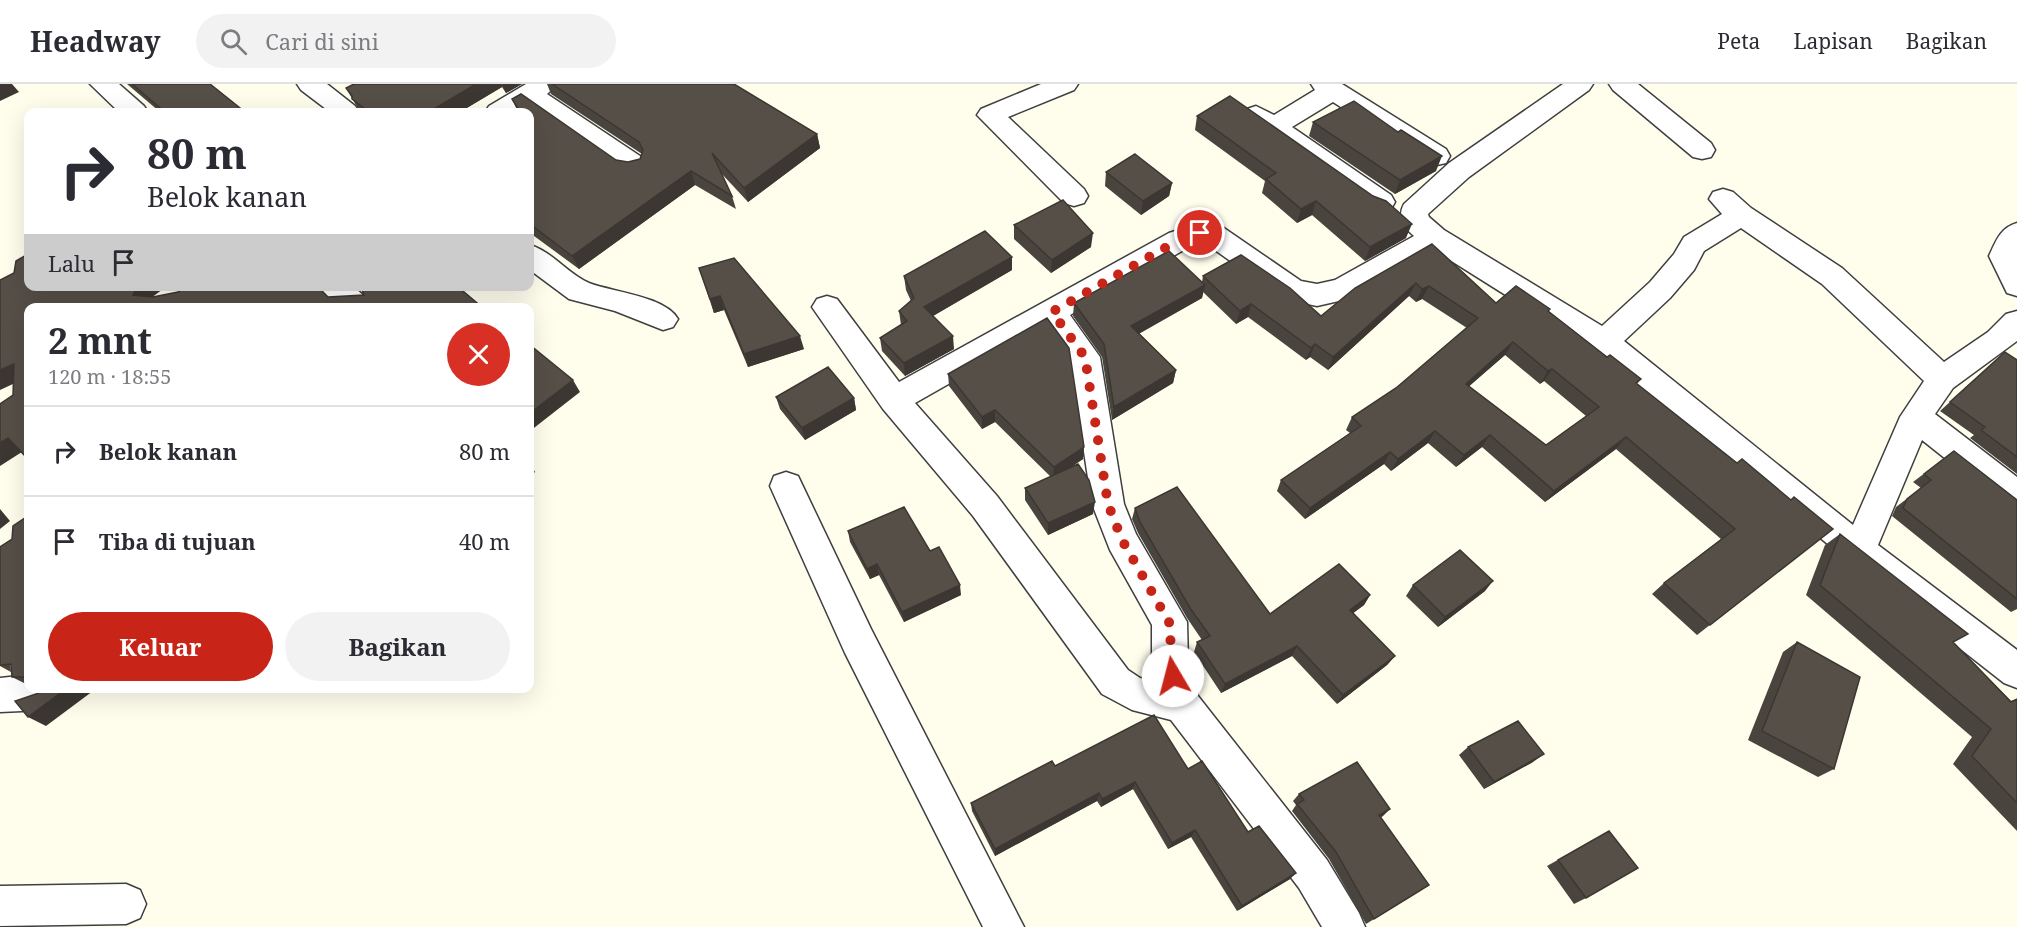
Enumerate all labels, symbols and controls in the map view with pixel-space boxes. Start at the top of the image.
search box [196,14,616,68]
text: Headway [30,22,160,60]
icon: search [217,25,250,58]
text: Cari di sini [265,26,379,56]
text: Peta [1717,27,1760,55]
text: Lapisan [1793,27,1873,55]
text: Bagikan [1906,27,1987,55]
text: 80 m [147,124,247,181]
icon: right [48,132,126,210]
text: Belok kanan [147,178,307,215]
pin [1174,207,1225,258]
icon: arrive [1183,216,1216,249]
icon: arrive [107,246,140,279]
text: Lalu [48,248,95,278]
text: 2 mnt [48,316,152,365]
button: close [447,323,510,386]
text: 120 m · 18:55 [48,363,171,390]
icon: right [48,435,81,468]
text: Belok kanan [99,436,237,466]
text: 80 m [459,436,510,466]
icon: arrive [48,525,81,558]
text: Tiba di tujuan [99,526,256,556]
text: 40 m [459,526,510,556]
button: Keluar [48,612,273,681]
button: Bagikan [285,612,510,681]
position arrow [1141,644,1205,708]

